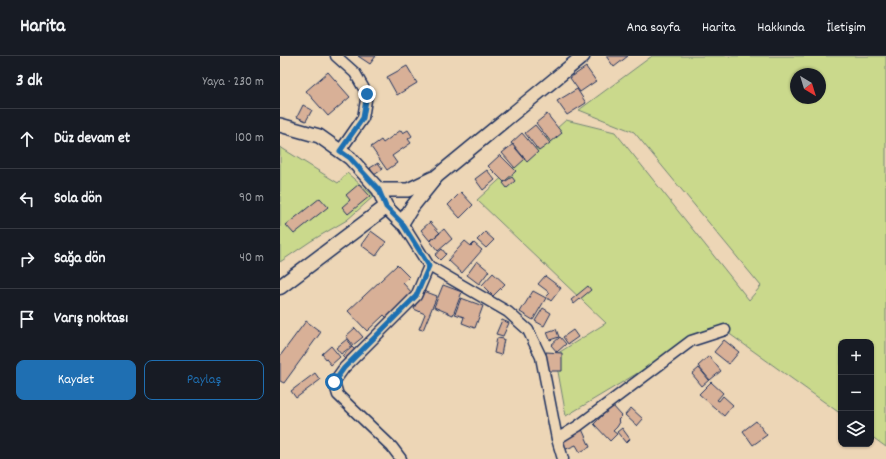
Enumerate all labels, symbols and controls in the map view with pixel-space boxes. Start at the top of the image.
text: Harita [20,14,65,41]
text: Ana sayfa [626,18,680,38]
text: Harita [702,18,735,38]
text: Hakkında [757,18,805,38]
text: İletişim [827,18,866,38]
north arrow [790,68,826,104]
text: 3 dk [16,70,42,94]
text: Yaya · 230 m [202,73,264,92]
route end [358,85,376,103]
icon: ahead [16,128,38,150]
text: Düz devam et [54,128,130,150]
text: 100 m [235,129,264,148]
icon: left [16,188,38,210]
text: Sola dön [54,188,102,210]
text: 90 m [239,189,264,208]
icon: right [16,248,38,270]
text: Sağa dön [54,248,105,270]
text: 40 m [240,249,264,268]
icon: arrive [16,308,38,330]
text: Varış noktası [54,308,128,330]
map controls [838,339,874,447]
button: + [838,339,874,375]
button: Kaydet [16,360,136,400]
button: Paylaş [144,360,264,400]
route start [325,373,343,391]
button: − [838,375,874,411]
button: layers [838,411,874,447]

